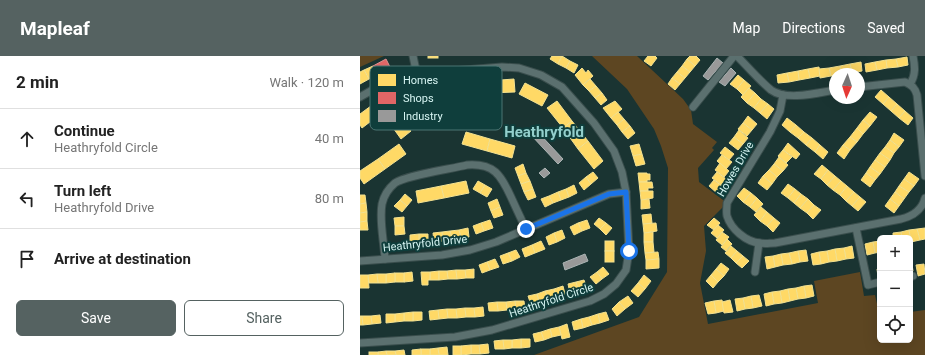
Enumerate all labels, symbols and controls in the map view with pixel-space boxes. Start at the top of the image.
text: Mapleaf [20,17,90,40]
text: Map [733,20,760,36]
text: Directions [782,20,845,36]
text: Saved [867,20,905,36]
legend [370,66,502,130]
north arrow [829,68,865,104]
text: 2 min [16,72,59,92]
text: Homes [403,74,439,87]
text: Walk · 120 m [269,75,344,90]
text: Shops [403,92,434,105]
text: Industry [403,110,443,123]
text: Continue [54,122,115,140]
district label: Heathryfold [504,123,584,141]
icon: ahead [16,128,38,150]
text: 40 m [315,131,344,146]
street label: Howes Drive [714,139,756,199]
text: Heathryfold Circle [54,140,158,155]
text: Turn left [54,182,111,200]
icon: left [16,188,38,210]
text: 80 m [315,191,344,206]
text: Heathryfold Drive [54,200,154,215]
route end [517,220,535,238]
street label: Heathryfold Drive [382,233,468,254]
map controls [877,235,913,343]
button: + [877,235,913,271]
route start [620,242,638,260]
icon: arrive [16,248,38,270]
text: Arrive at destination [54,250,191,268]
button: − [877,271,913,307]
street label: Heathryfold Circle [507,281,595,320]
button: Save [16,300,176,336]
button: Share [184,300,344,336]
button: locate [877,307,913,343]

